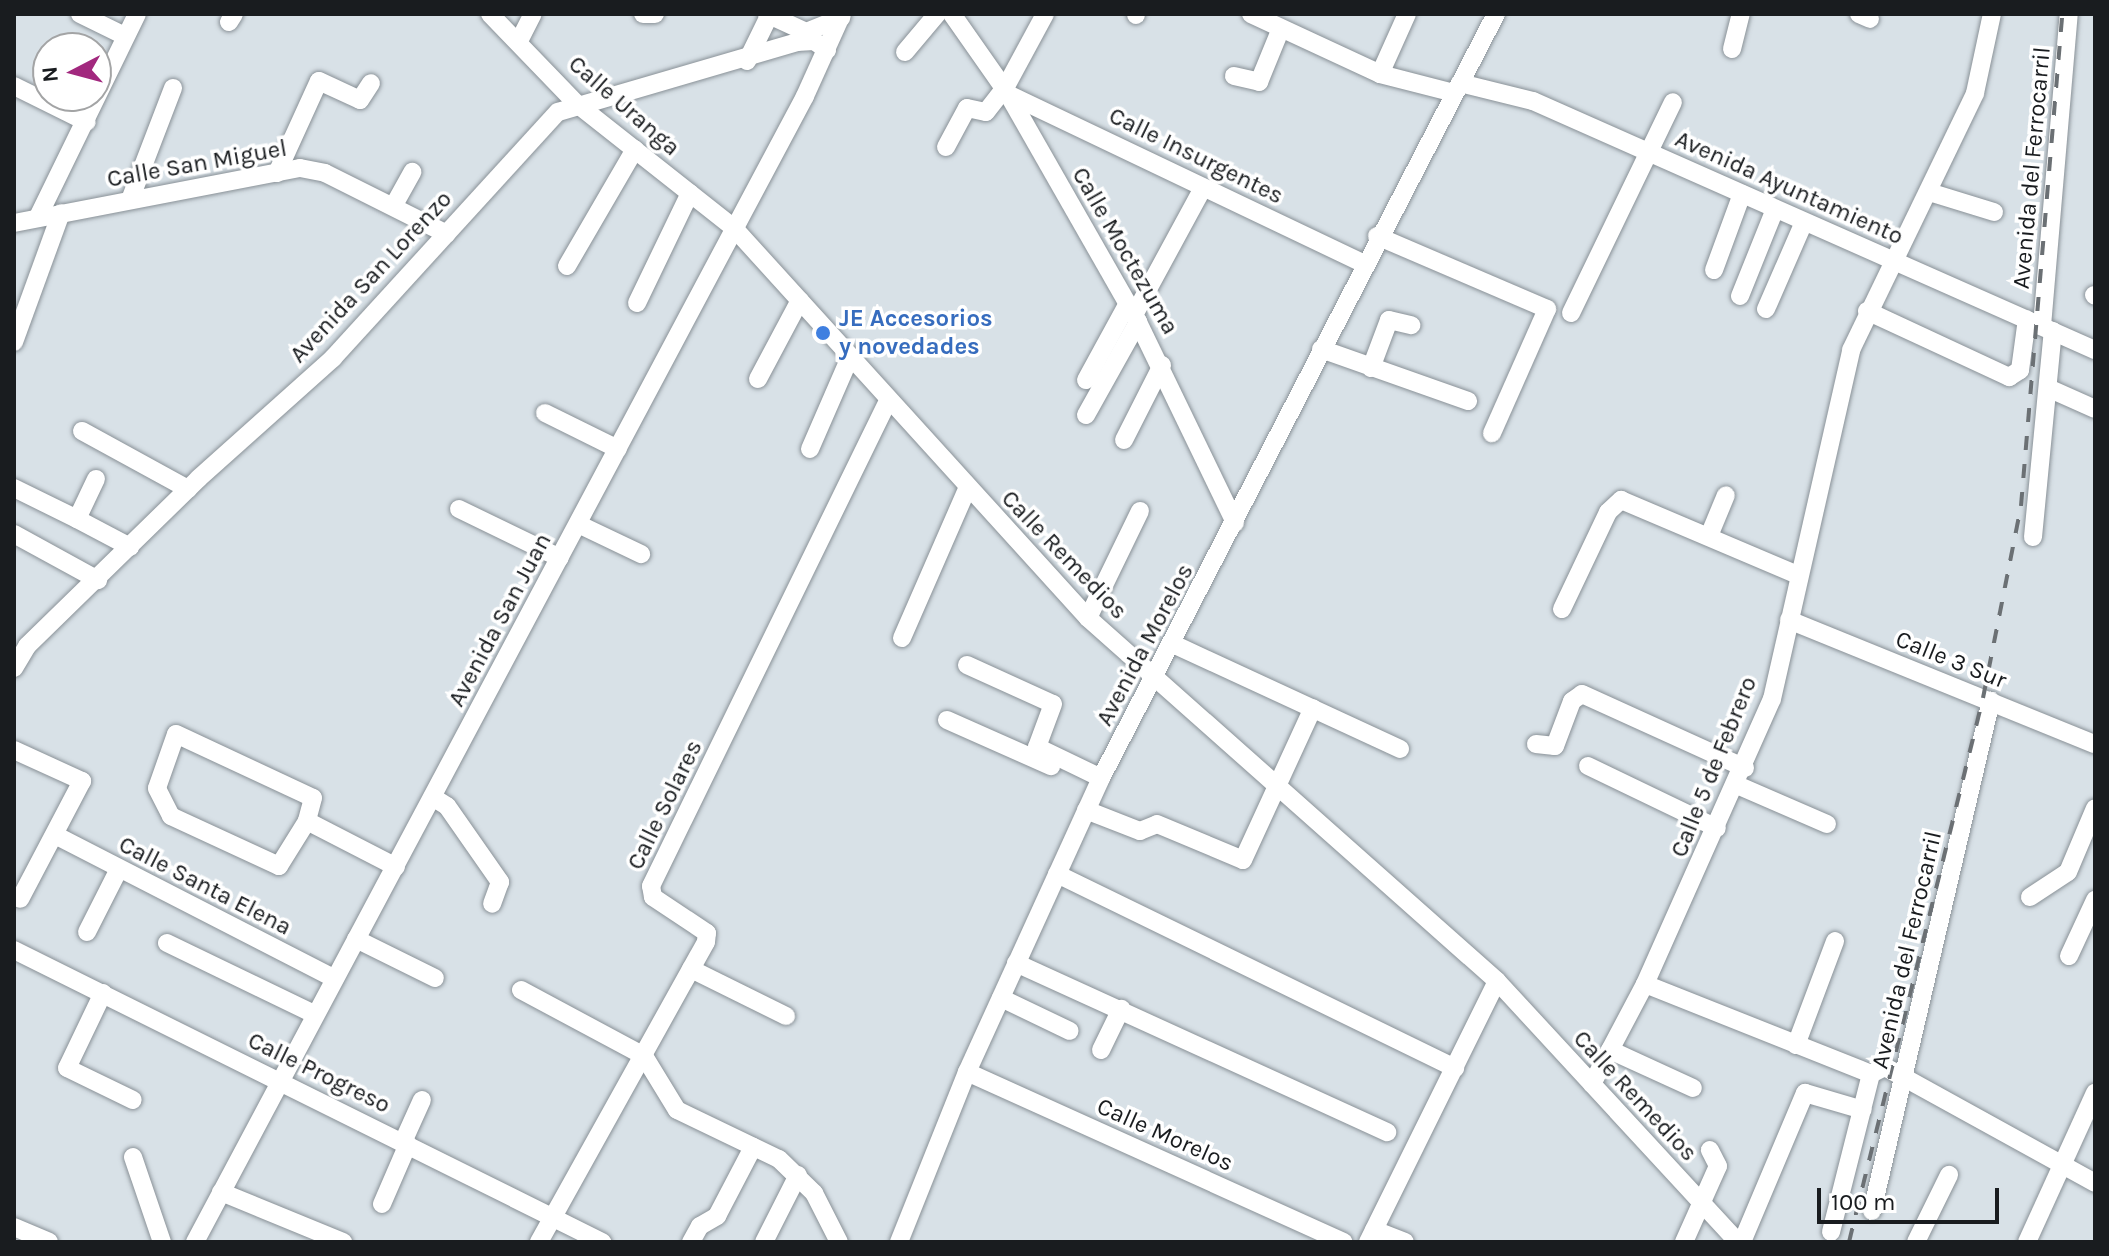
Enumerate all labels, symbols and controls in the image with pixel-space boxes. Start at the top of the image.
north arrow [32,32,112,112]
street label: Avenida del Ferrocarril [2007,46,2057,290]
street label: Calle Uranga [562,50,686,162]
text: N [36,65,64,84]
street label: Calle Insurgentes [1104,101,1288,211]
street label: Avenida Ayuntamiento [1671,125,1907,251]
street label: Calle San Miguel [105,134,289,194]
street label: Calle Moctezuma [1065,162,1185,340]
street label: Avenida San Lorenzo [284,185,458,369]
place label: JE Accesorios y novedades [839,305,993,361]
marker: JE Accesorios y novedades [814,324,832,342]
street label: Calle Remedios [995,484,1133,626]
street label: Avenida San Juan [442,528,558,712]
street label: Avenida Morelos [1090,559,1200,731]
street label: Calle 3 Sur [1891,625,2011,695]
street label: Calle 5 de Febrero [1665,673,1763,861]
street label: Calle Solares [621,736,709,874]
street label: Avenida del Ferrocarril [1866,828,1948,1072]
street label: Calle Santa Elena [114,830,296,942]
street label: Calle Remedios [1567,1025,1703,1167]
street label: Calle Progreso [243,1026,395,1120]
street label: Calle Morelos [1092,1092,1238,1178]
scale bar [1821,1172,2003,1222]
text: 100 m [1831,1188,1896,1216]

